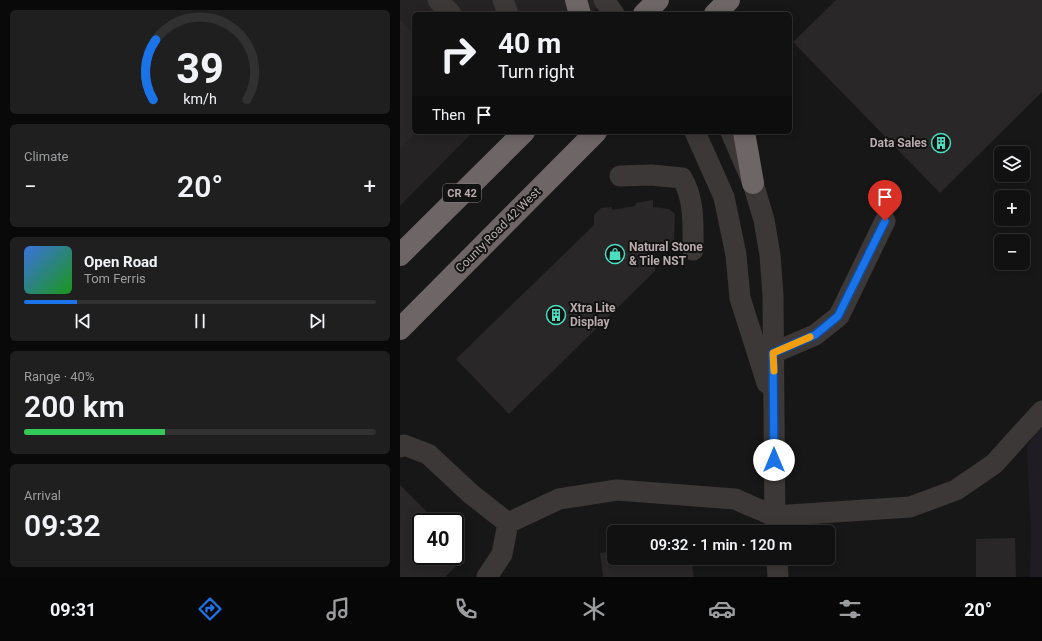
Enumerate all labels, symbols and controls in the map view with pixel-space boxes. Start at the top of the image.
text: 40 m [498,27,561,60]
icon: right [432,28,484,80]
text: 39 [176,44,224,93]
text: Turn right [498,61,575,82]
text: km/h [183,91,217,107]
icon: arrive [473,104,495,126]
text: Then [432,106,465,124]
building icon: Data Sales [930,132,952,154]
place label: Data Sales [870,136,927,150]
map controls [994,146,1030,270]
button: layers [994,146,1030,182]
text: Climate [24,149,68,164]
text: 20° [177,169,223,204]
text: − [24,174,37,199]
text: + [364,174,376,199]
pin [868,180,902,221]
road number: CR 42 [443,184,481,202]
street label: County Road 42 West [453,185,543,275]
icon: arrive [874,186,896,208]
button: + [994,190,1030,226]
button: − [994,234,1030,270]
place label: Natural Stone & Tile NST [629,240,703,268]
shop icon: Natural Stone & Tile NST [604,243,626,265]
text: Open Road [84,253,158,271]
text: Tom Ferris [84,271,146,286]
place label: Xtra Lite Display [570,301,616,329]
building icon: Xtra Lite Display [545,304,567,326]
icon: previous [72,310,94,332]
icon: pause [189,310,211,332]
icon: next [306,310,328,332]
text: Range · 40% [24,369,94,384]
text: 200 km [24,389,125,424]
position arrow [753,439,795,481]
text: Arrival [24,488,61,503]
text: 09:32 [24,508,101,543]
speed limit sign: 40 [412,513,464,565]
text: 09:32 · 1 min · 120 m [650,536,792,554]
icon: directions [196,595,224,623]
icon: music [324,595,352,623]
icon: phone [452,595,480,623]
icon: climate [580,595,608,623]
icon: car [708,595,736,623]
icon: filters [836,595,864,623]
text: 09:31 [50,599,96,620]
text: 20° [964,599,992,620]

